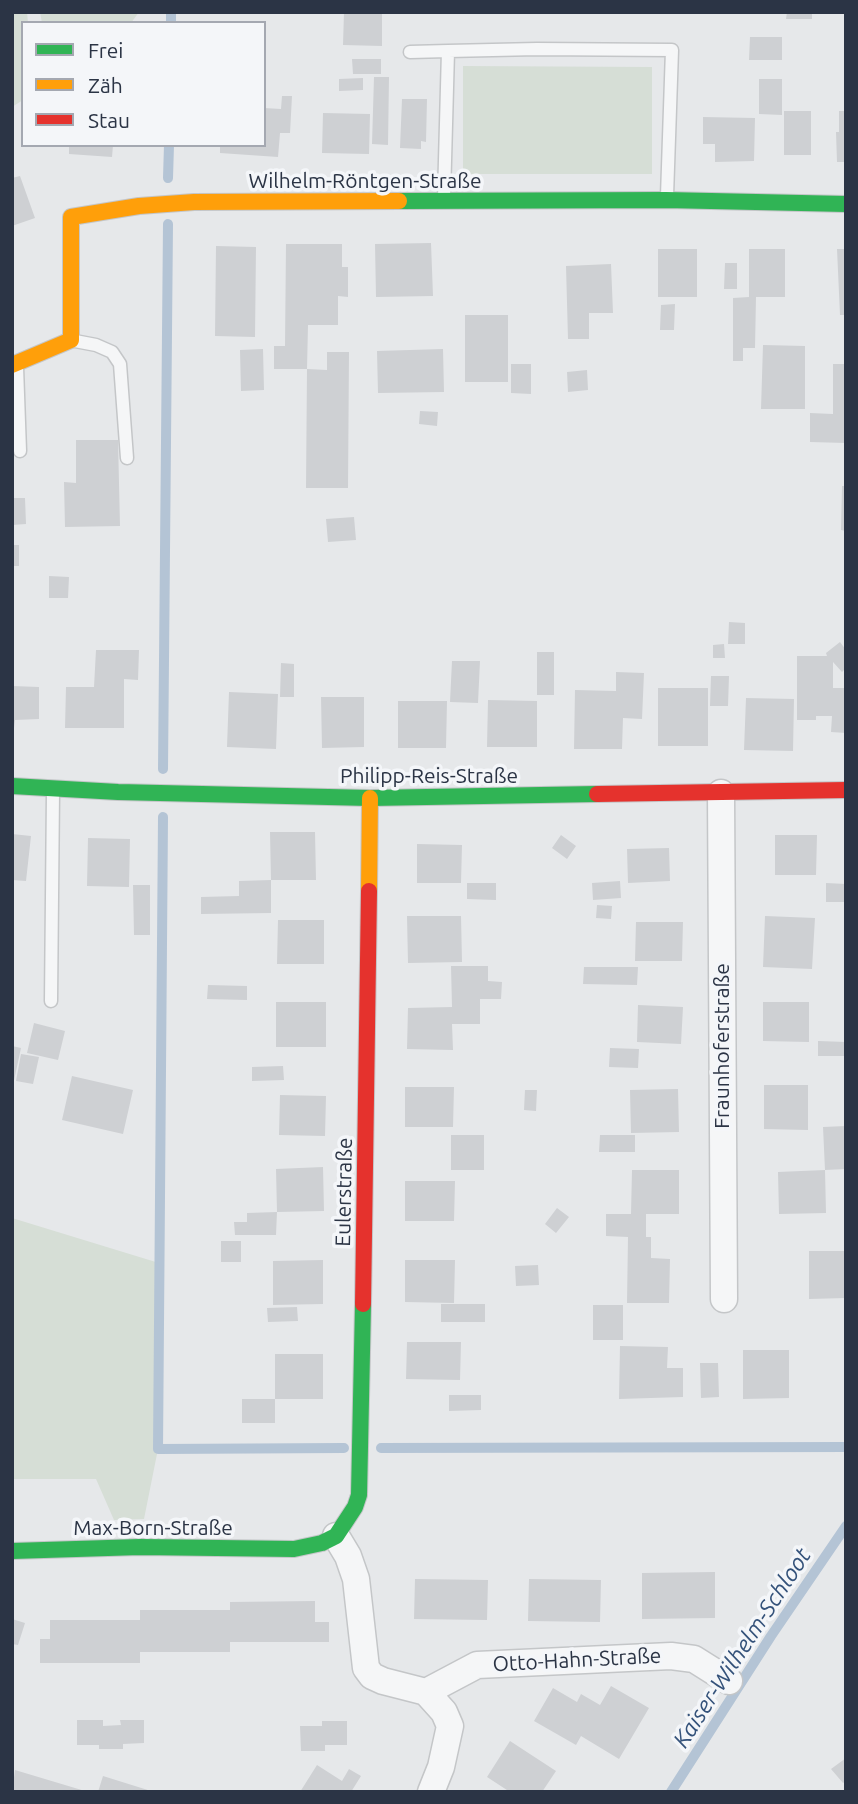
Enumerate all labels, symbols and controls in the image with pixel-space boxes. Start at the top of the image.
legend [21,21,266,147]
text: Frei [88,38,123,62]
text: Zäh [88,73,123,97]
text: Stau [88,108,130,132]
street label: Wilhelm-Röntgen-Straße [248,168,482,194]
street label: Philipp-Reis-Straße [340,763,518,789]
street label: Fraunhoferstraße [709,963,735,1129]
street label: Eulerstraße [330,1137,358,1247]
street label: Max-Born-Straße [73,1515,233,1541]
water label: Kaiser-Wilhelm-Schloot [667,1543,817,1753]
street label: Otto-Hahn-Straße [492,1643,662,1677]

